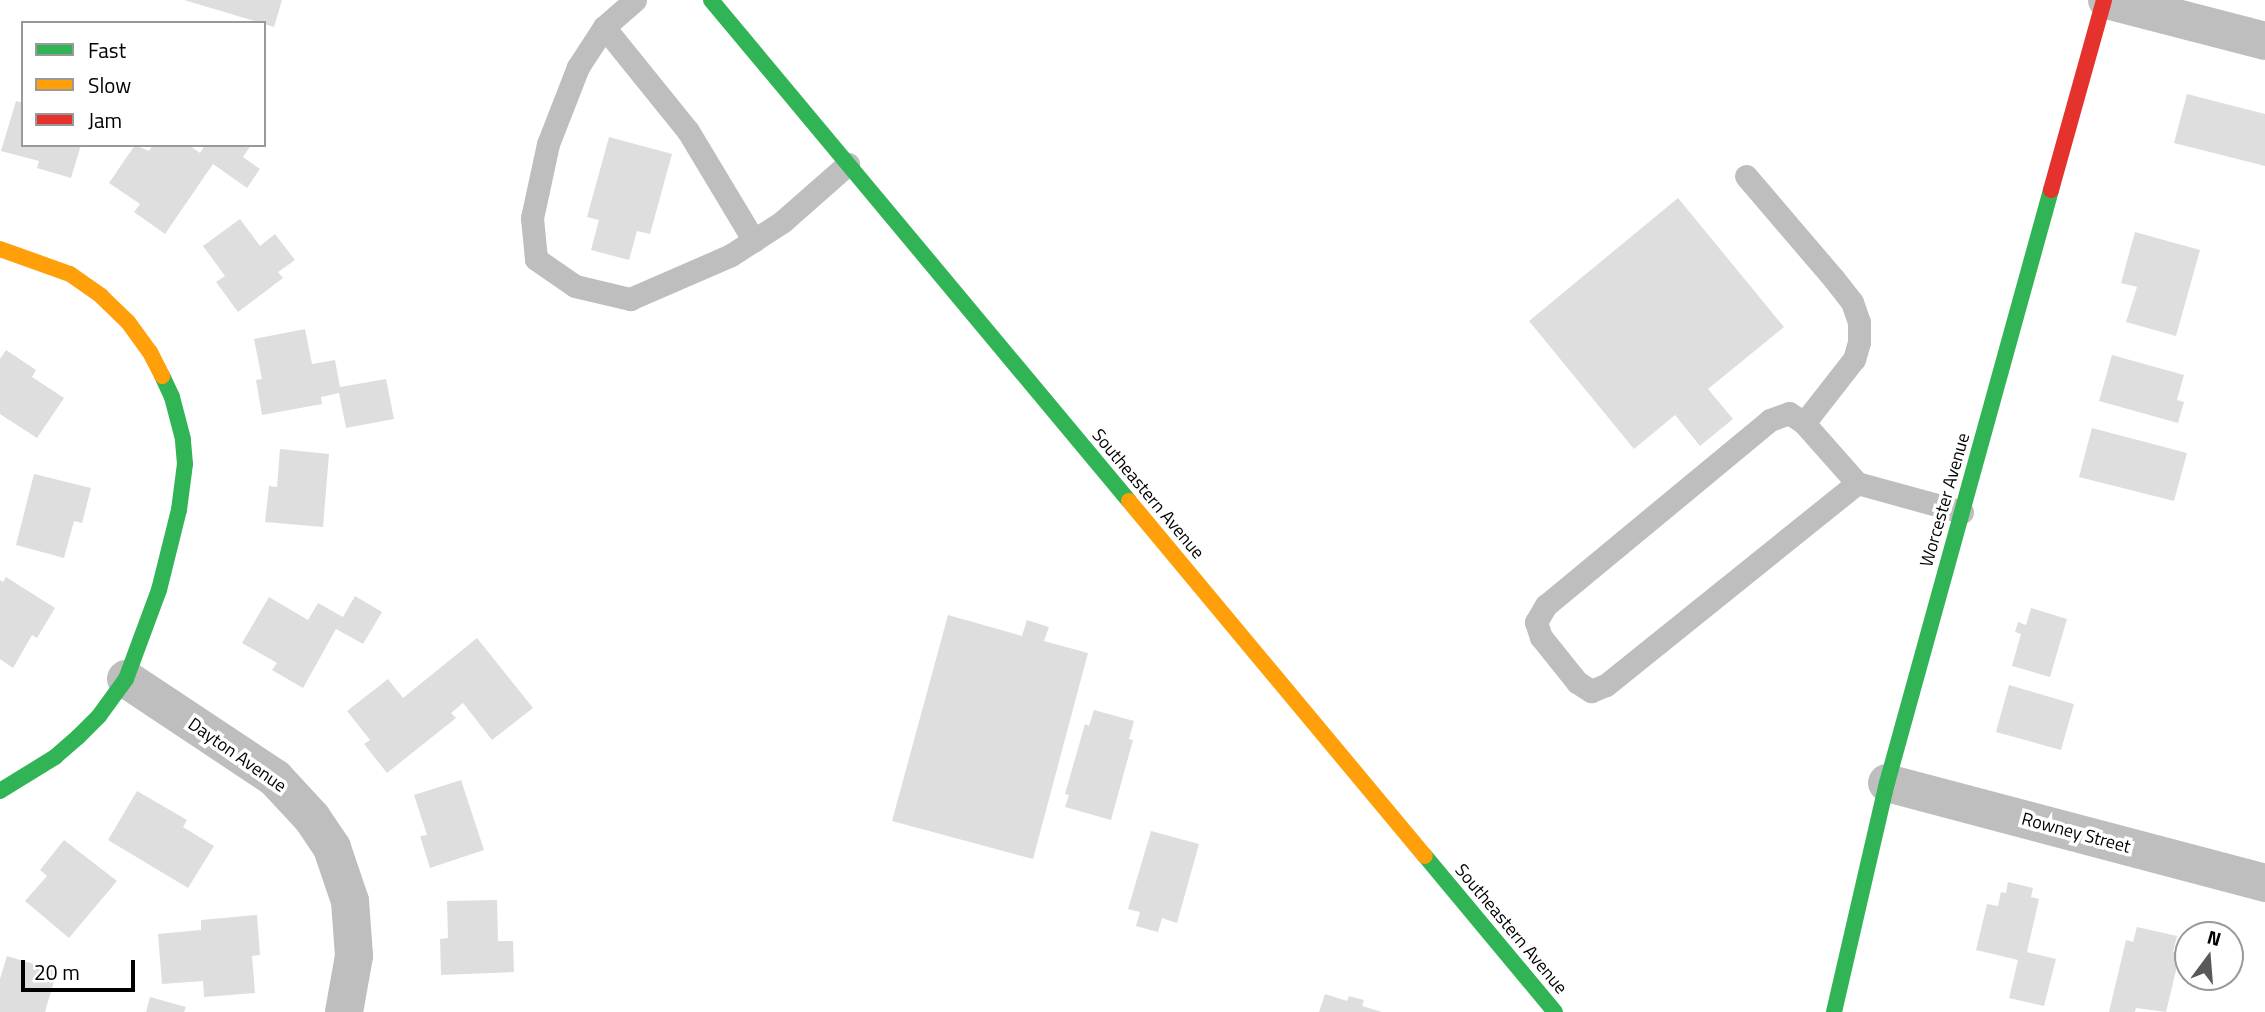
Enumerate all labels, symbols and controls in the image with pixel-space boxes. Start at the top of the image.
legend [21,21,266,147]
text: Fast [88,34,126,66]
text: Slow [88,69,131,101]
text: Jam [88,104,122,136]
street label: Southeastern Avenue [1087,425,1209,563]
street label: Worcester Avenue [1916,431,1974,569]
street label: Dayton Avenue [184,713,290,797]
street label: Rowney Street [2019,808,2133,858]
street label: Southeastern Avenue [1450,860,1572,998]
north arrow [2174,921,2244,991]
text: N [2204,921,2225,953]
scale bar [24,946,138,990]
text: 20 m [34,956,80,988]

